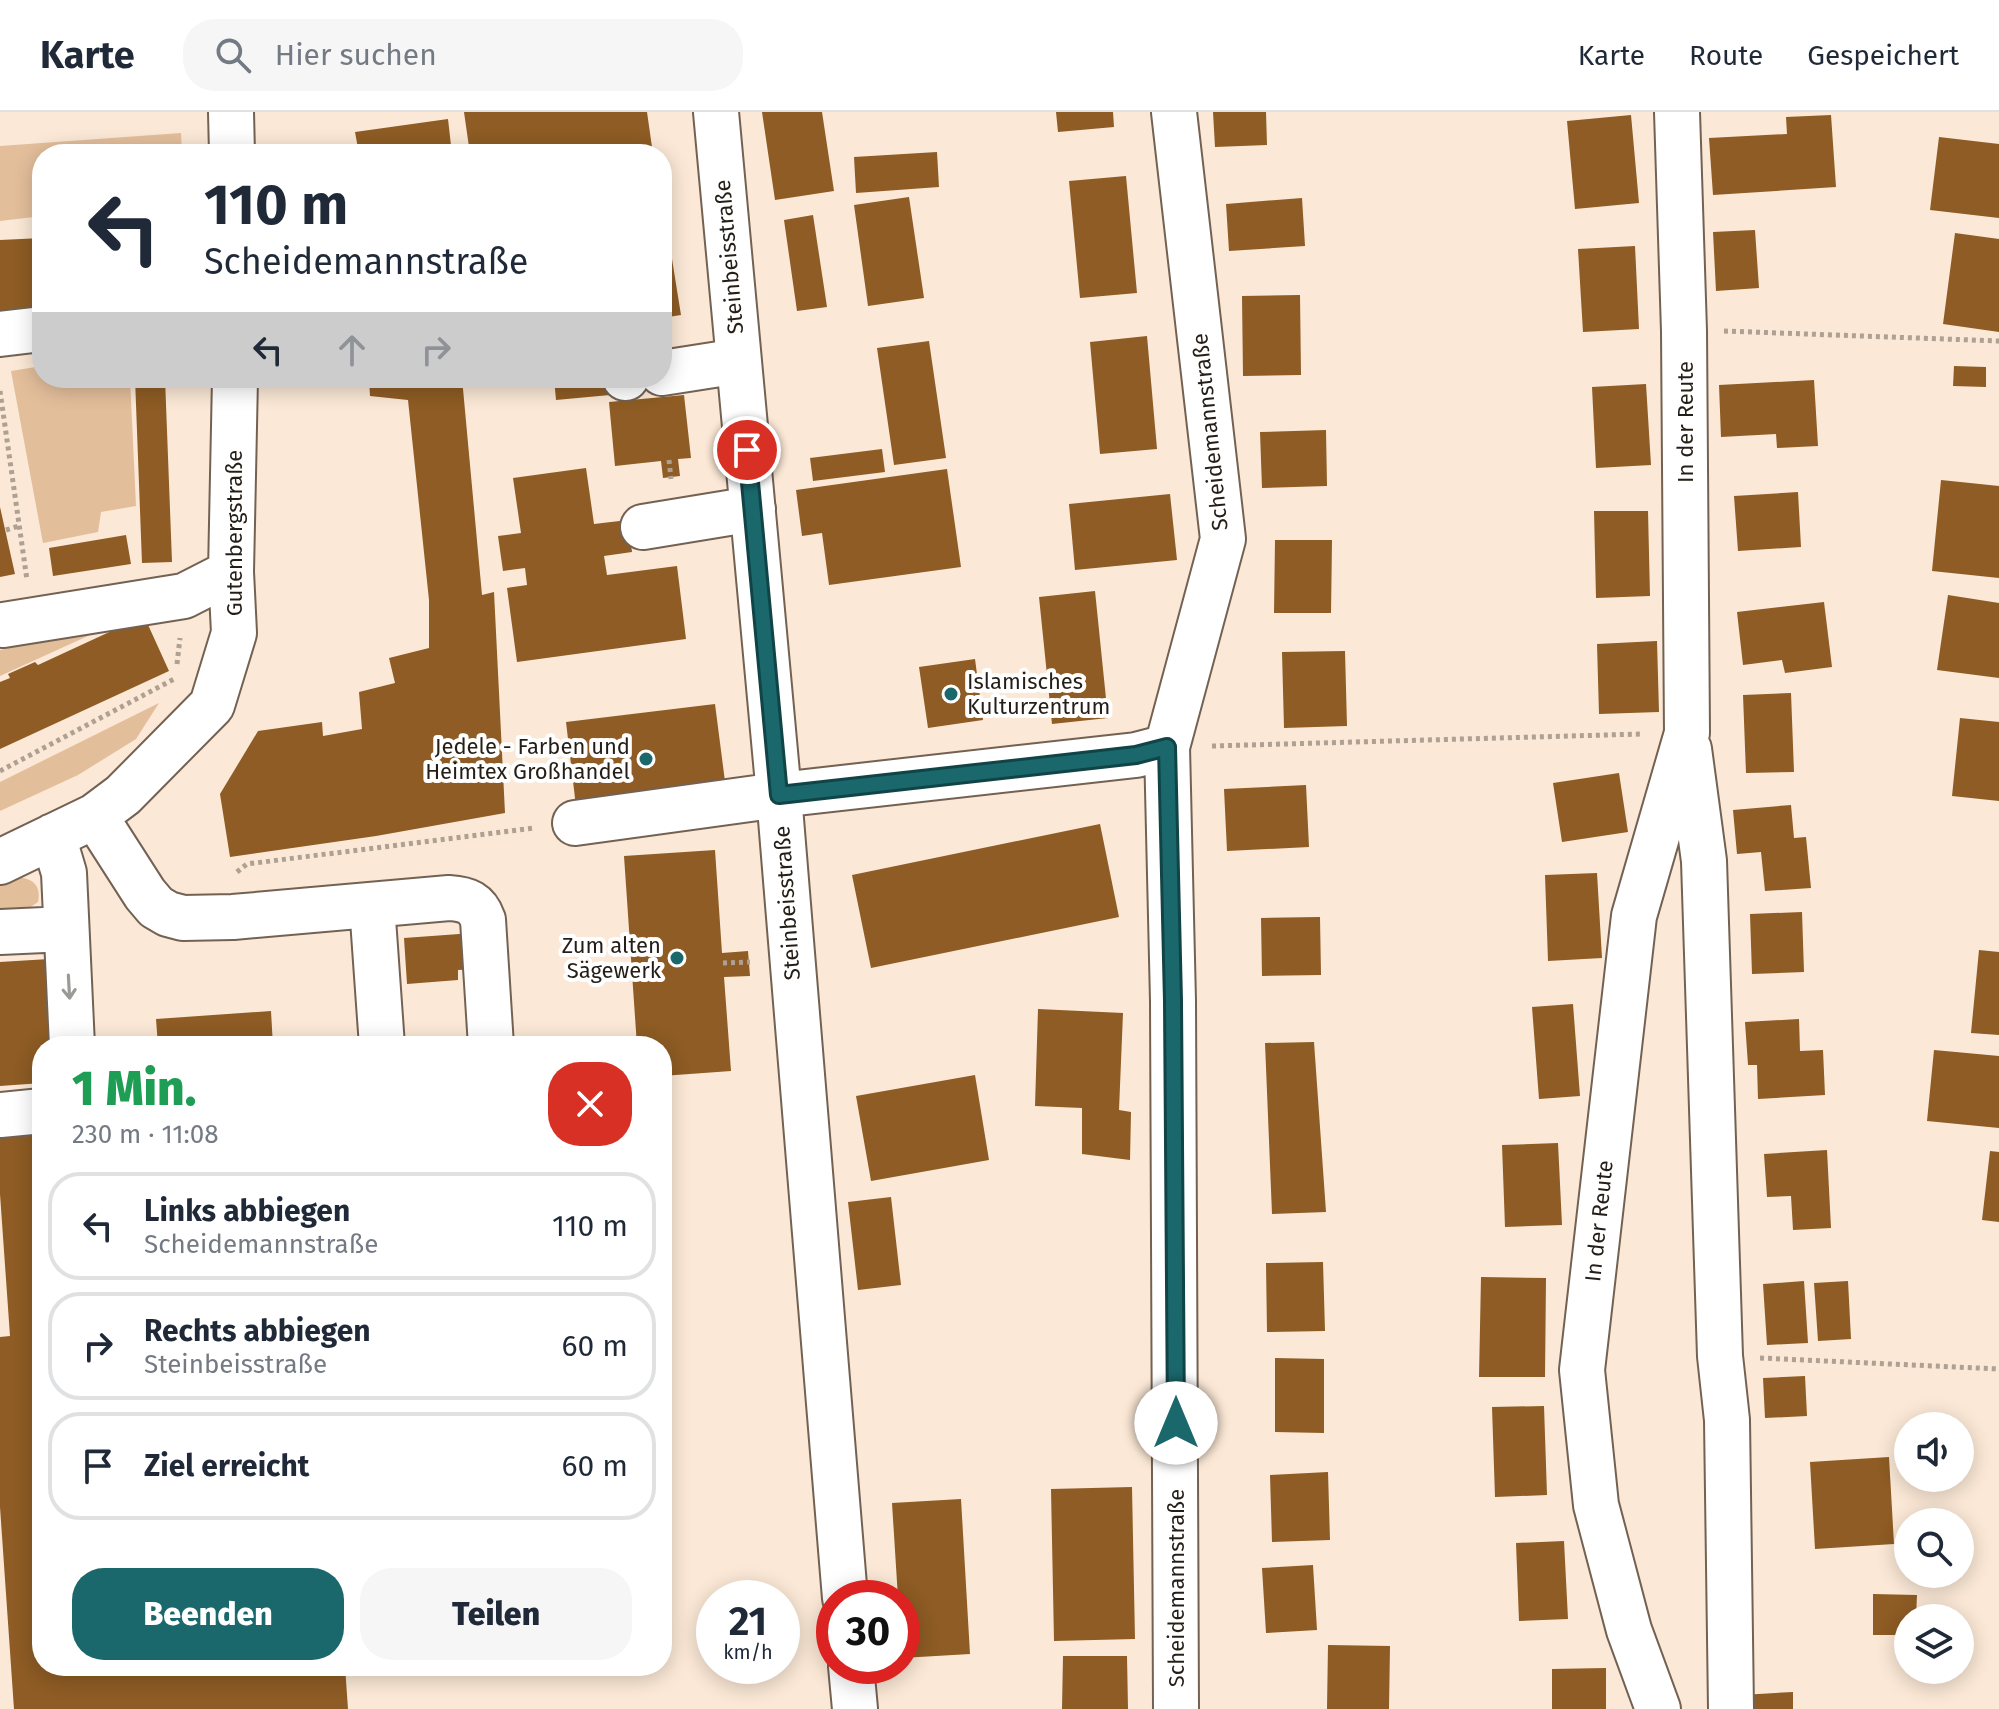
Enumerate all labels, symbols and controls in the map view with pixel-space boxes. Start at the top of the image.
search box [183,19,743,91]
text: Karte [40,32,135,78]
icon: search [211,33,255,77]
text: Hier suchen [275,37,437,73]
text: Karte [1578,39,1645,72]
text: Route [1689,39,1763,72]
text: Gespeichert [1807,39,1959,72]
text: 110 m [204,172,348,239]
icon: left [72,176,176,280]
street label: Steinbeisstraße [709,179,749,335]
text: Scheidemannstraße [204,240,528,284]
icon: left [246,328,290,372]
icon: ahead [330,328,374,372]
icon: right [414,328,458,372]
street label: Scheidemannstraße [1186,332,1234,532]
street label: In der Reute [1672,361,1699,483]
pin [713,416,781,484]
icon: arrive [725,428,769,472]
street label: Gutenbergstraße [221,450,248,616]
place label: Islamisches Kulturzentrum [967,668,1110,720]
marker: Islamisches Kulturzentrum [942,685,960,703]
place label: Jedele - Farben und Heimtex Großhandel [425,733,630,785]
marker: Jedele - Farben und Heimtex Großhandel [637,750,655,768]
street label: Steinbeisstraße [768,825,806,981]
place label: Zum alten Sägewerk [562,932,662,984]
marker: Zum alten Sägewerk [668,949,686,967]
one-way arrow [62,973,77,1000]
text: 1 Min. [72,1060,196,1118]
button: close [548,1062,632,1146]
text: 230 m · 11:08 [72,1119,219,1150]
street label: In der Reute [1579,1159,1619,1283]
text: Links abbiegen [144,1193,350,1229]
icon: left [76,1204,120,1248]
text: 110 m [552,1208,628,1244]
text: Scheidemannstraße [144,1229,378,1260]
text: Rechts abbiegen [144,1313,371,1349]
icon: right [76,1324,120,1368]
text: 60 m [562,1328,628,1364]
text: Steinbeisstraße [144,1349,327,1380]
position arrow [1134,1381,1218,1465]
map controls [1894,1412,1974,1684]
button: sound [1894,1412,1974,1492]
icon: arrive [76,1444,120,1488]
text: Ziel erreicht [144,1448,309,1484]
text: 60 m [562,1448,628,1484]
street label: Scheidemannstraße [1163,1489,1190,1687]
button: search [1894,1508,1974,1588]
button: Beenden [72,1568,344,1660]
button: Teilen [360,1568,632,1660]
speed limit sign: 30 [816,1580,920,1684]
text: 21 [729,1598,767,1646]
button: layers [1894,1604,1974,1684]
text: km/h [723,1640,773,1664]

